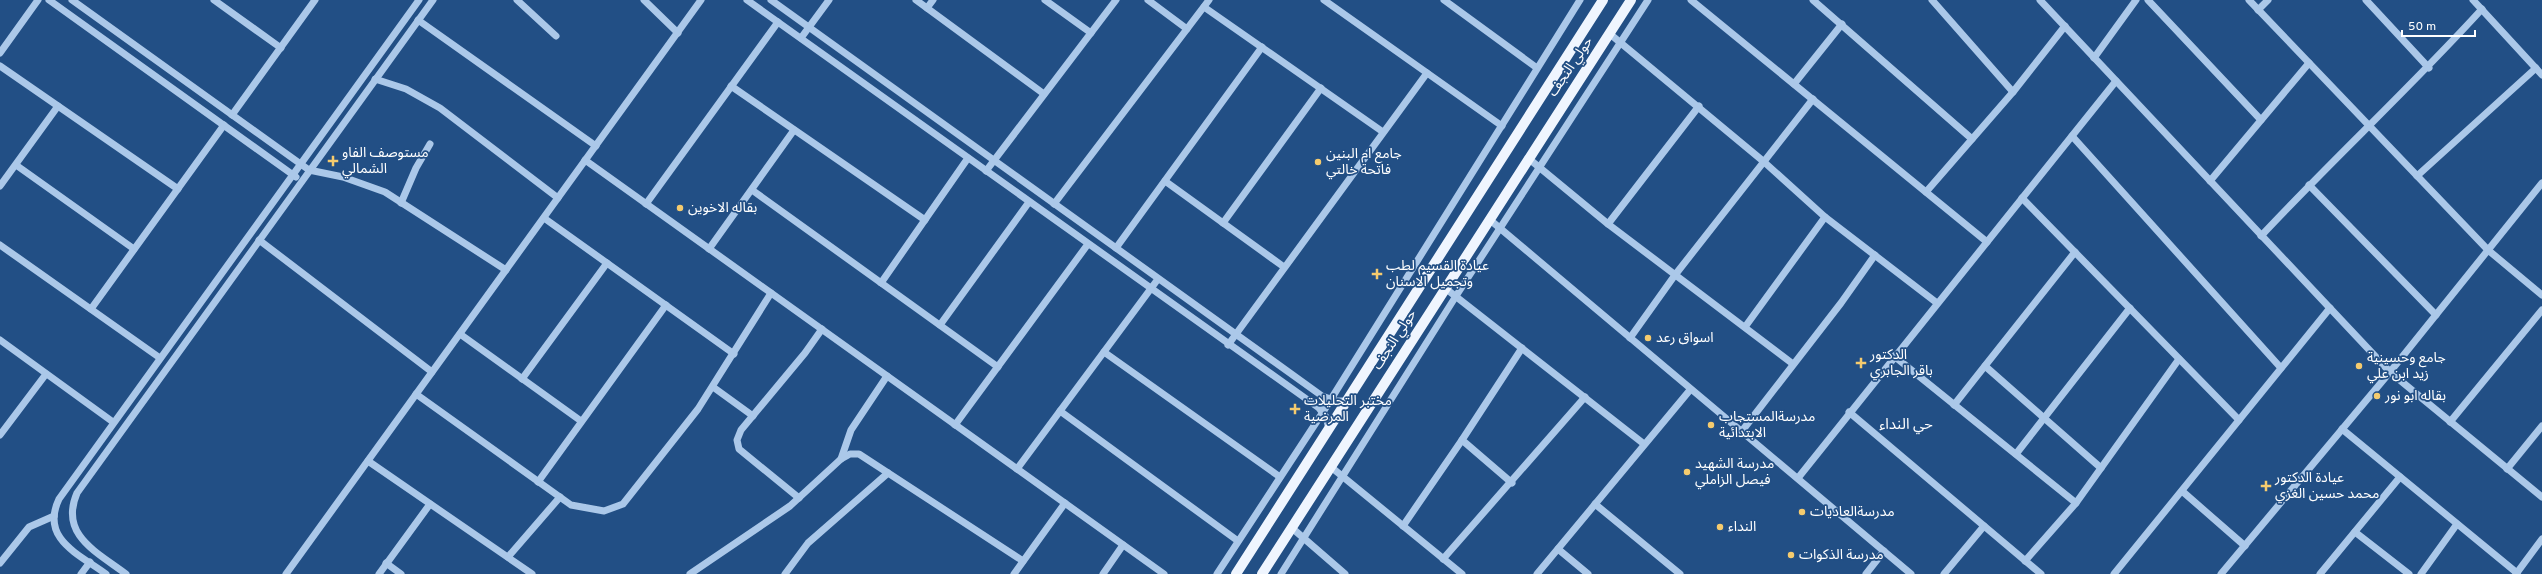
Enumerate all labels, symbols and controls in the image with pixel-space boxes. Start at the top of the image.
scale bar [2402,12,2475,38]
text: 50 m [2408,19,2436,35]
street label: حولي النجف [1545,34,1598,101]
place label: مستوصف الفاو الشمالي [342,145,429,179]
place label: جامع ام البنين فاتحة خالتي [1326,146,1402,180]
marker: مستوصف الفاو الشمالي [327,155,339,167]
marker: جامع ام البنين فاتحة خالتي [1313,157,1323,167]
place label: بقاله الاخوين [688,200,757,217]
marker: بقاله الاخوين [675,203,685,213]
place label: عيادة القسيم لطب وتجميل الاسنان [1386,258,1489,291]
marker: عيادة القسيم لطب وتجميل الاسنان [1371,268,1383,280]
street label: حولي النجف [1369,307,1422,374]
place label: اسواق رعد [1656,330,1714,347]
marker: اسواق رعد [1643,333,1653,343]
place label: الدكتور باقر الجابري [1869,347,1933,381]
place label: جامع وحسينية زيد ابن علي [2367,350,2446,384]
marker: الدكتور باقر الجابري [1855,357,1867,369]
marker: جامع وحسينية زيد ابن علي [2354,361,2364,371]
place label: بقاله ابو نور [2384,388,2446,405]
marker: بقاله ابو نور [2372,391,2382,401]
place label: مختبر التحليلات المرضية [1304,393,1392,426]
marker: مختبر التحليلات المرضية [1289,403,1301,415]
place label: مدرسةالمستجاب الابتدائية [1719,409,1815,442]
district label: حي النداء [1879,416,1933,435]
marker: مدرسةالمستجاب الابتدائية [1706,420,1716,430]
place label: مدرسة الشهيد فيصل الزاملي [1695,456,1774,490]
marker: مدرسة الشهيد فيصل الزاملي [1682,467,1692,477]
place label: عيادة الدكتور محمد حسين الغزي [2274,470,2379,504]
marker: عيادة الدكتور محمد حسين الغزي [2260,480,2272,492]
place label: مدرسةالعاديات [1810,504,1894,521]
marker: مدرسةالعاديات [1797,507,1807,517]
place label: النداء [1728,519,1756,536]
marker: النداء [1715,522,1725,532]
place label: مدرسة الذكوات [1799,547,1884,564]
marker: مدرسة الذكوات [1786,550,1796,560]

